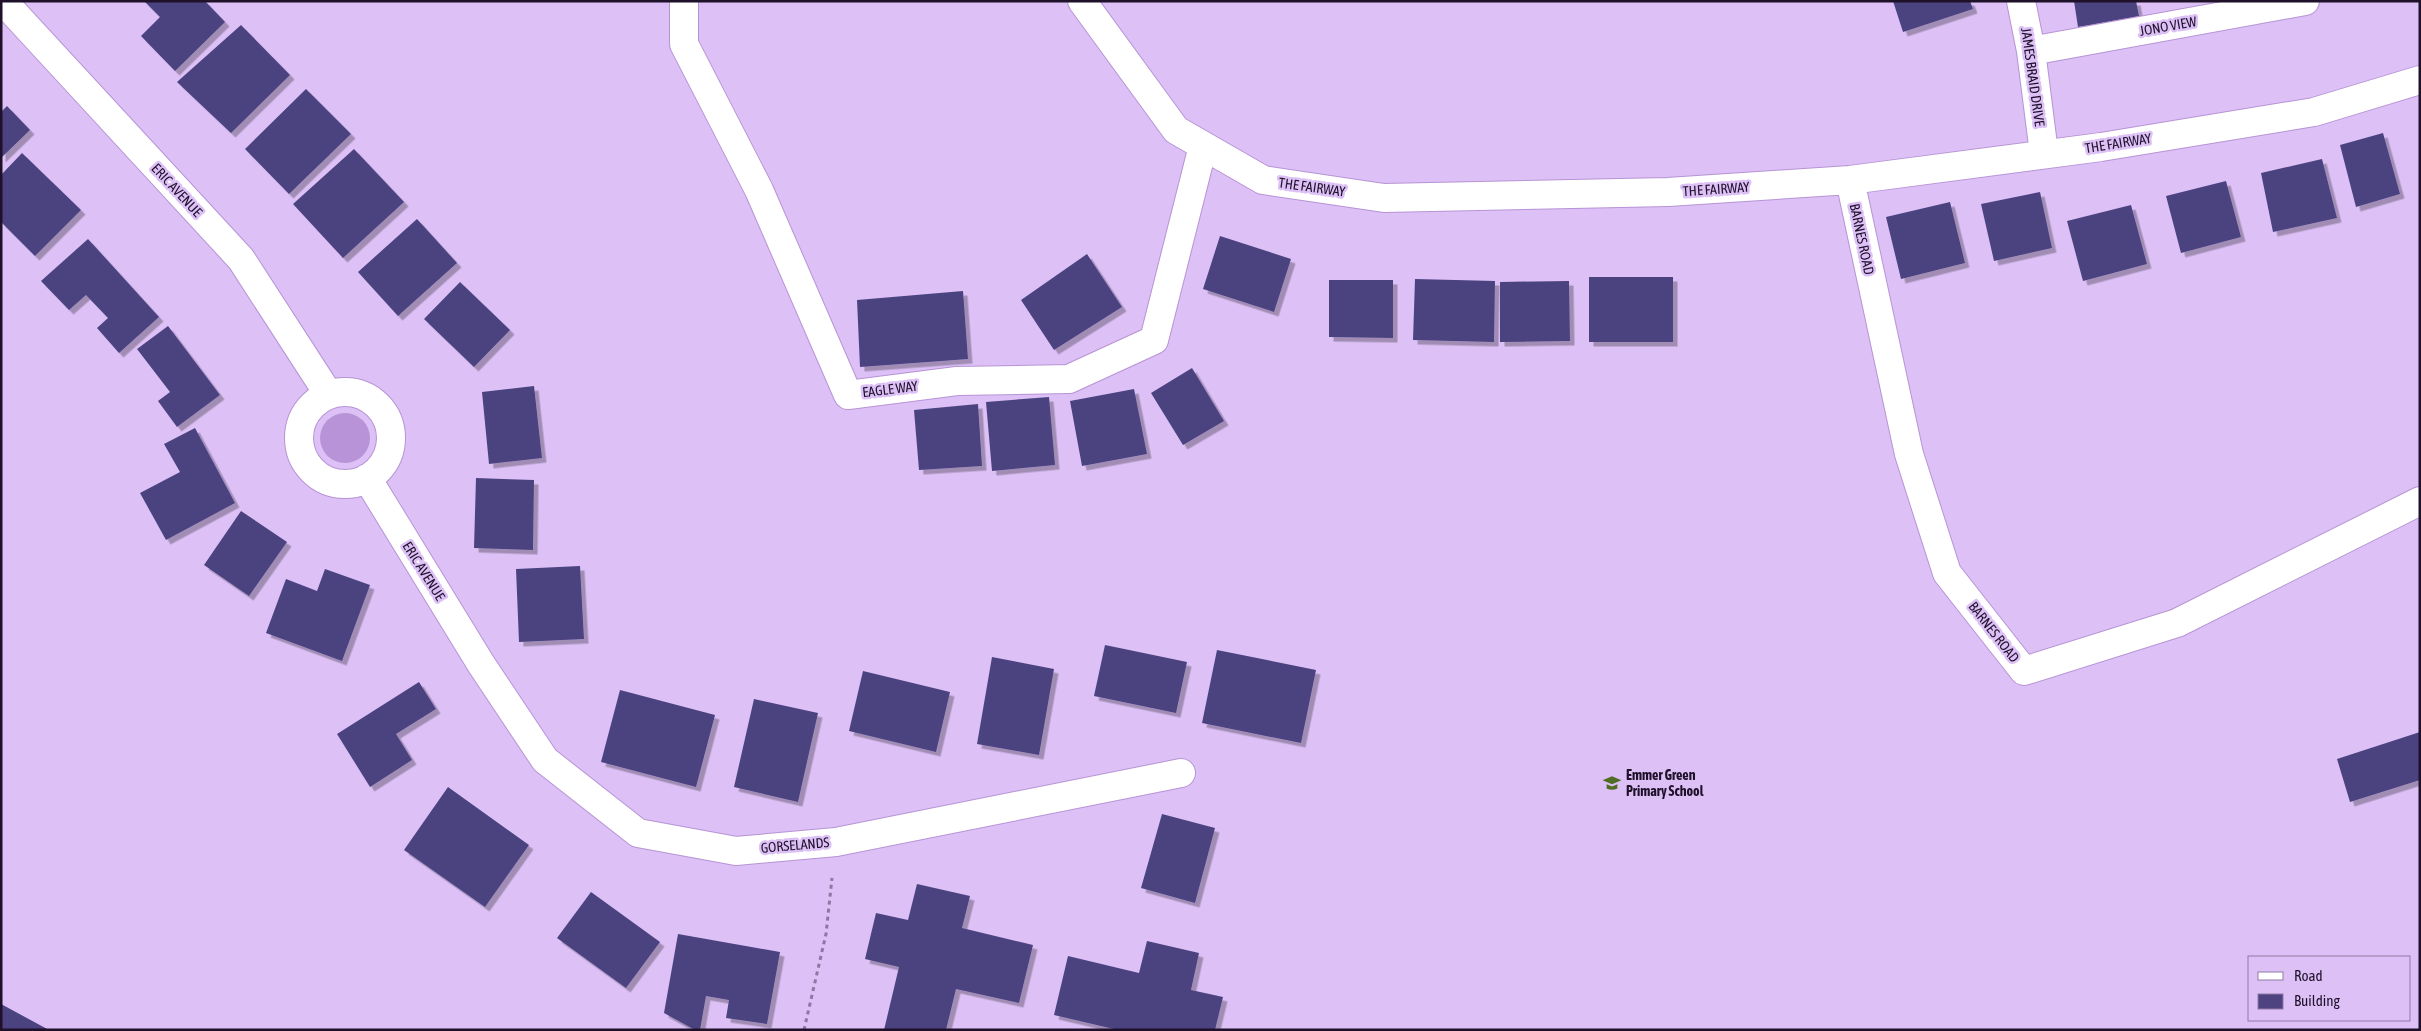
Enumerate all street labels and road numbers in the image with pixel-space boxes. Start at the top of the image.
street label: JONO VIEW [2138,13,2199,39]
street label: JAMES BRAID DRIVE [2018,27,2048,127]
street label: THE FAIRWAY [2084,130,2153,156]
street label: ERIC AVENUE [148,160,206,220]
street label: THE FAIRWAY [1278,174,1347,200]
street label: THE FAIRWAY [1682,179,1751,199]
street label: BARNES ROAD [1847,202,1877,276]
street label: EAGLE WAY [861,378,919,400]
street label: ERIC AVENUE [400,539,448,604]
street label: BARNES ROAD [1965,599,2023,666]
street label: GORSELANDS [760,834,830,856]

